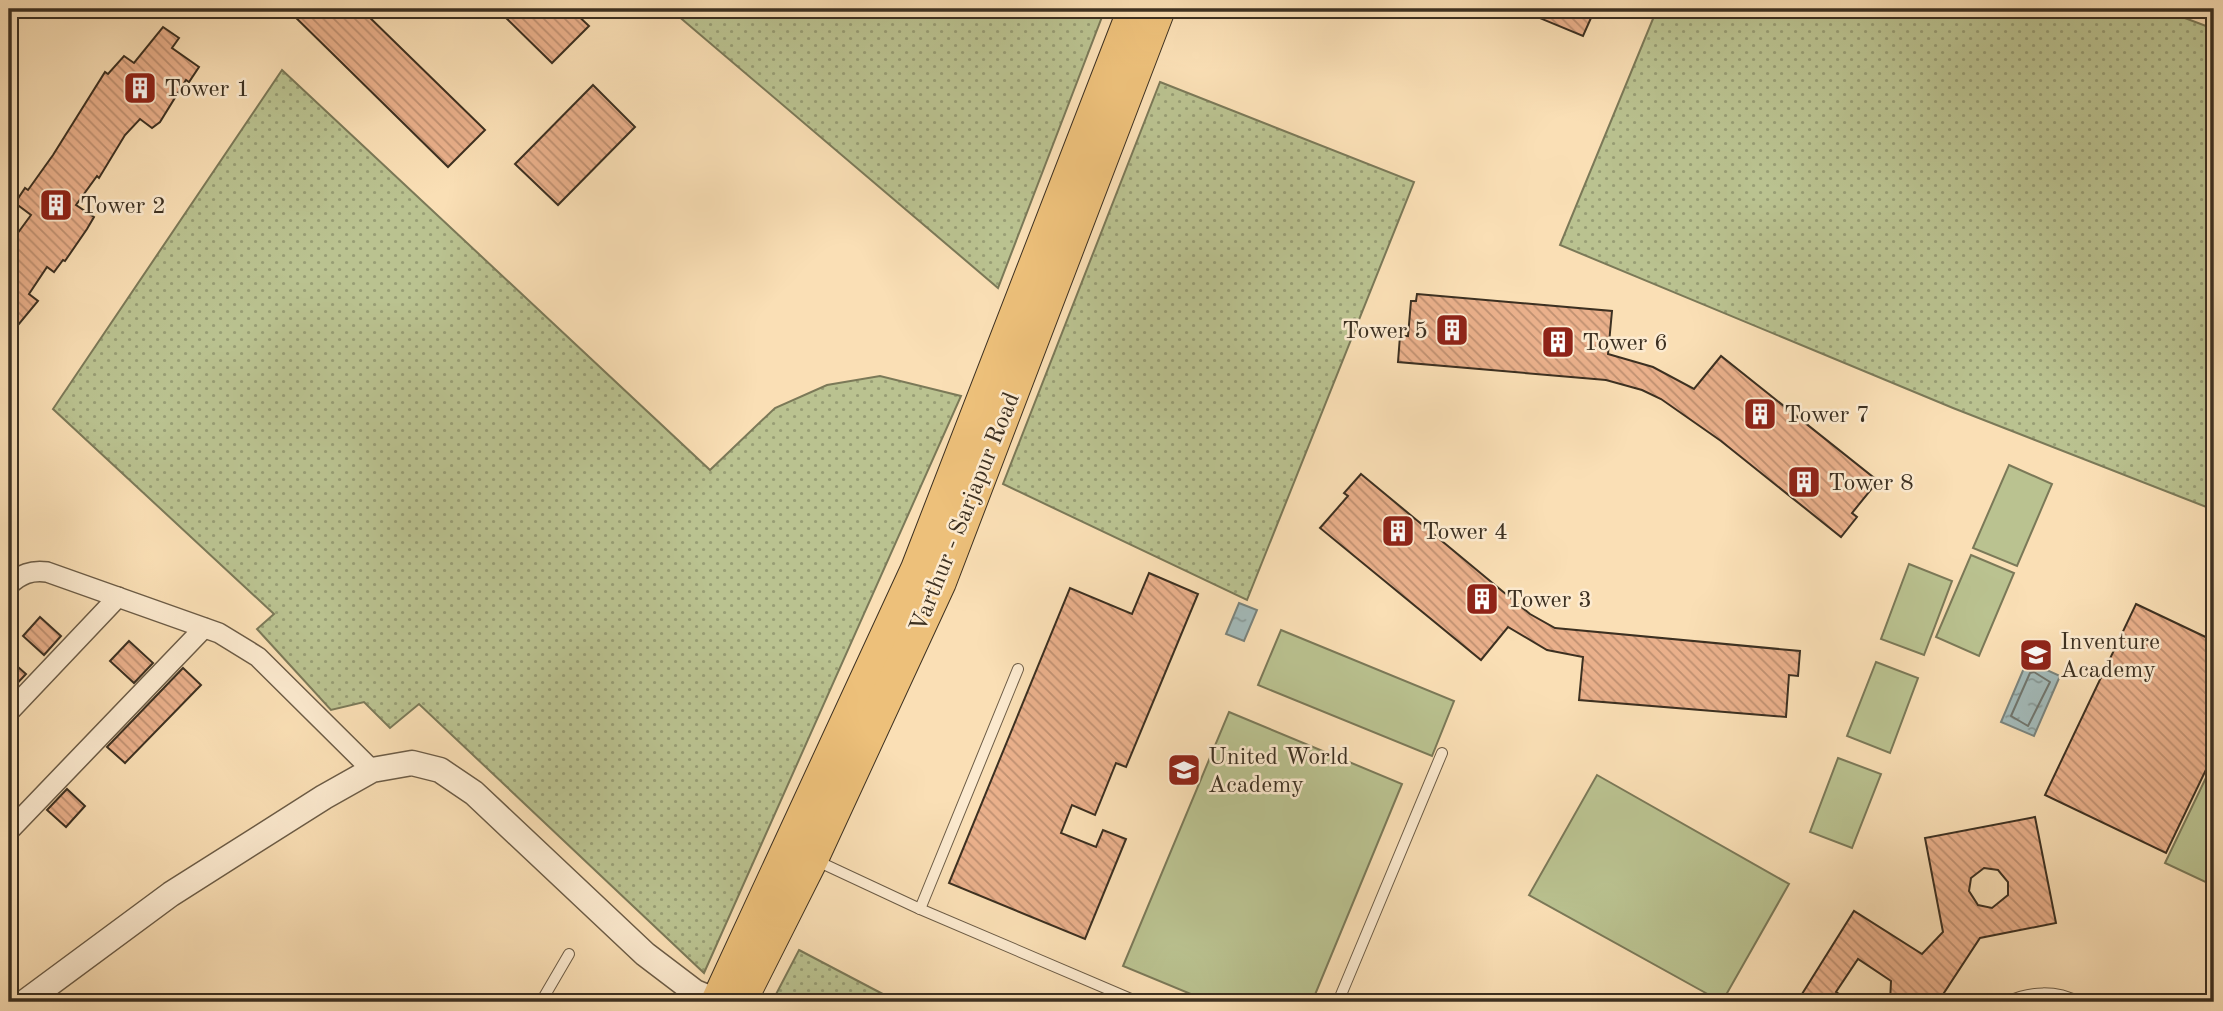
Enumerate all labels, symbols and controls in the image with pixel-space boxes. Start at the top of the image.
building icon: Tower 1 [121,69,159,107]
place label: Tower 1 [164,78,250,102]
building icon: Tower 2 [37,186,75,224]
place label: Tower 2 [80,195,166,219]
building icon: Tower 5 [1433,311,1471,349]
place label: Tower 5 [1342,320,1428,344]
building icon: Tower 6 [1539,323,1577,361]
place label: Tower 6 [1582,332,1668,356]
street label: Varthur - Sarjapur Road [907,390,1025,636]
building icon: Tower 7 [1741,395,1779,433]
place label: Tower 7 [1784,404,1870,428]
building icon: Tower 8 [1785,463,1823,501]
place label: Tower 8 [1828,472,1914,496]
building icon: Tower 4 [1379,512,1417,550]
place label: Tower 4 [1422,521,1508,545]
building icon: Tower 3 [1463,580,1501,618]
place label: Tower 3 [1506,589,1592,613]
place label: Inventure Academy [2060,631,2160,683]
school or university icon: Inventure Academy [2017,636,2055,674]
place label: United World Academy [1208,746,1349,798]
school or university icon: United World Academy [1165,751,1203,789]

